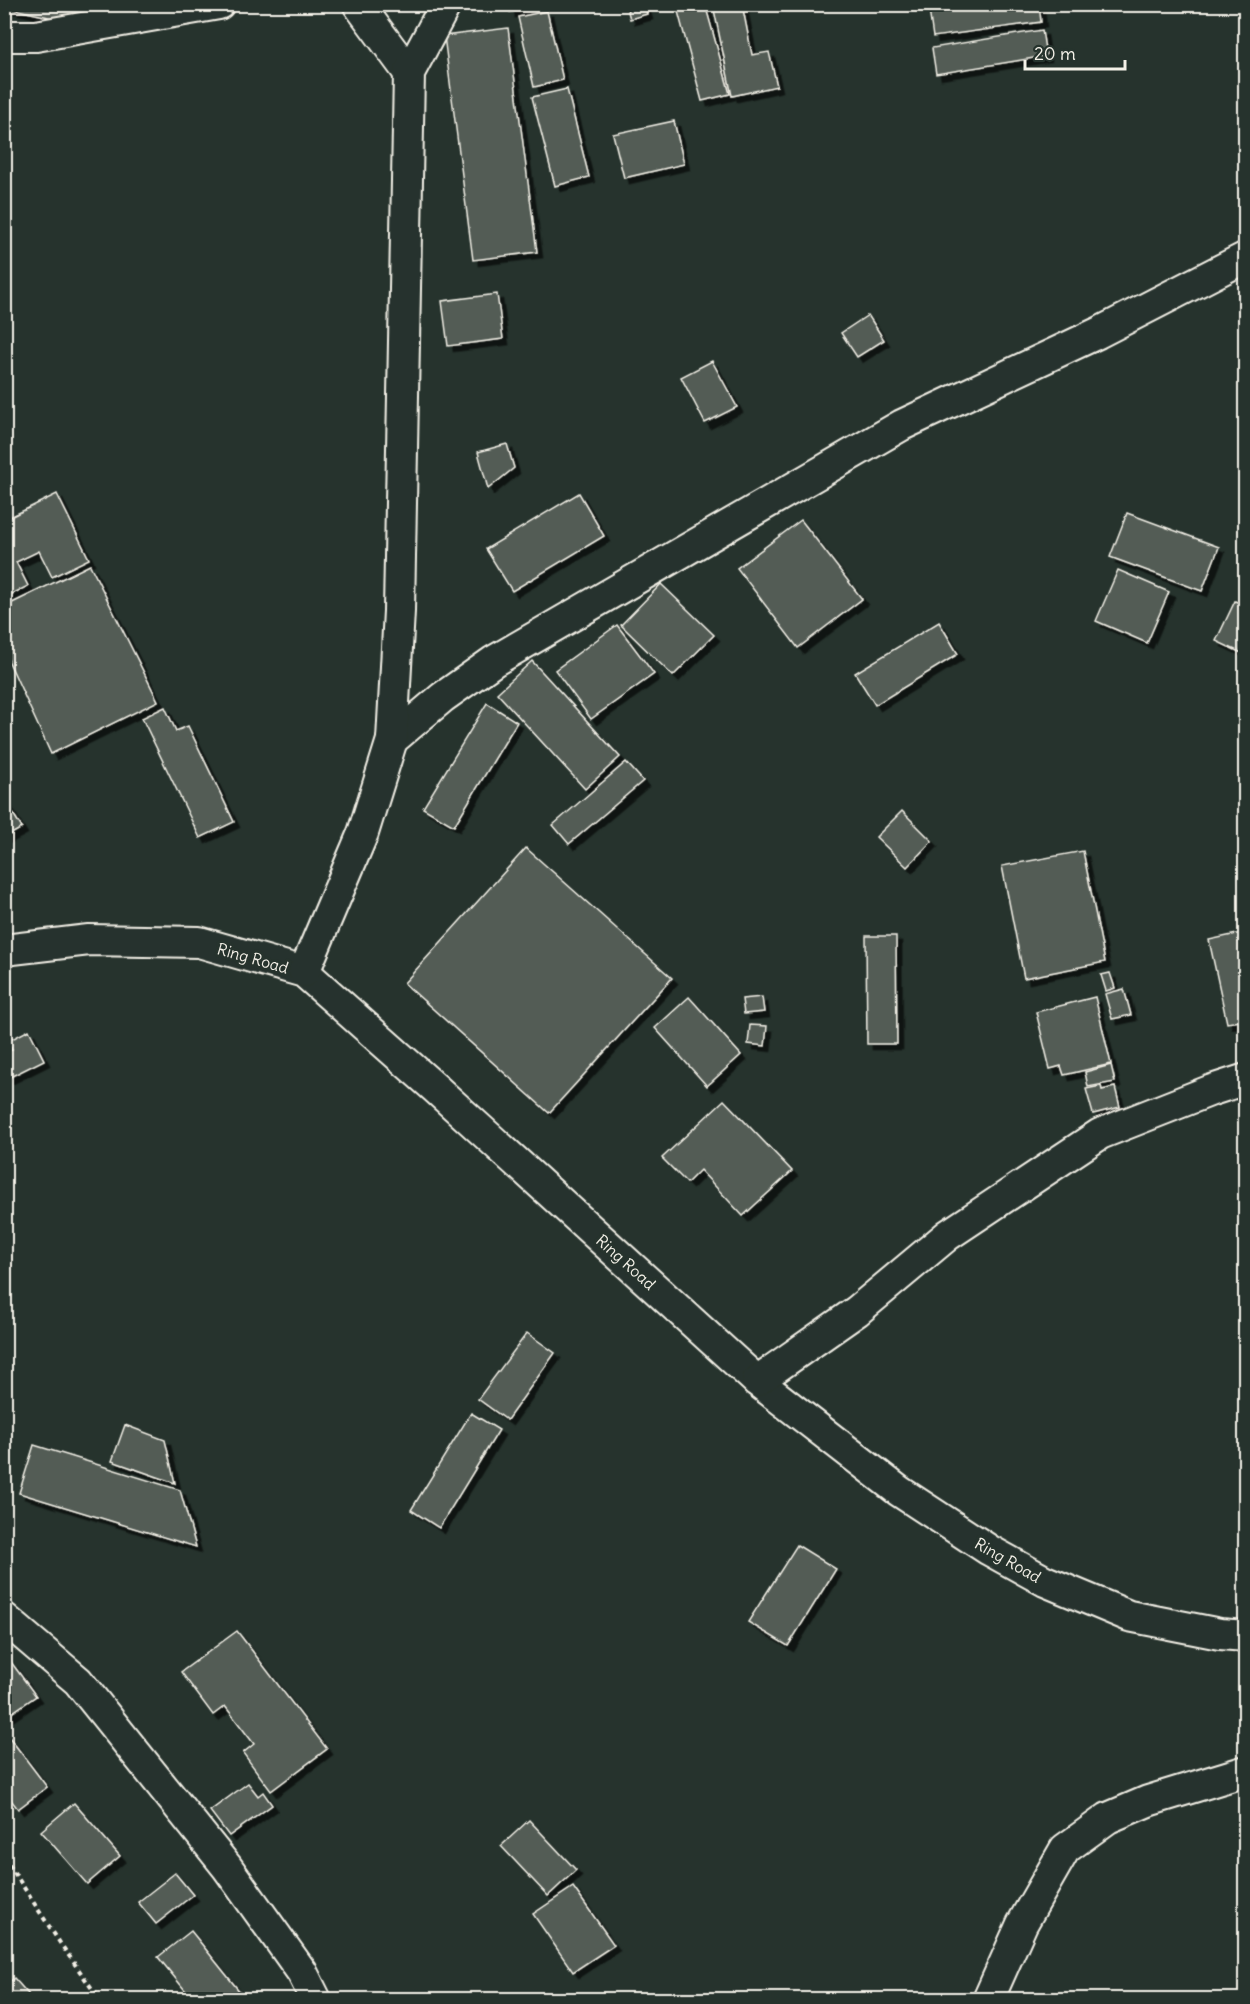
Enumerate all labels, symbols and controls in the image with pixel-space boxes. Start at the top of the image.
scale bar [1025,33,1126,71]
text: 20 m [1034,42,1076,65]
street label: Ring Road [215,938,291,978]
street label: Ring Road [592,1230,660,1294]
street label: Ring Road [971,1533,1045,1587]

